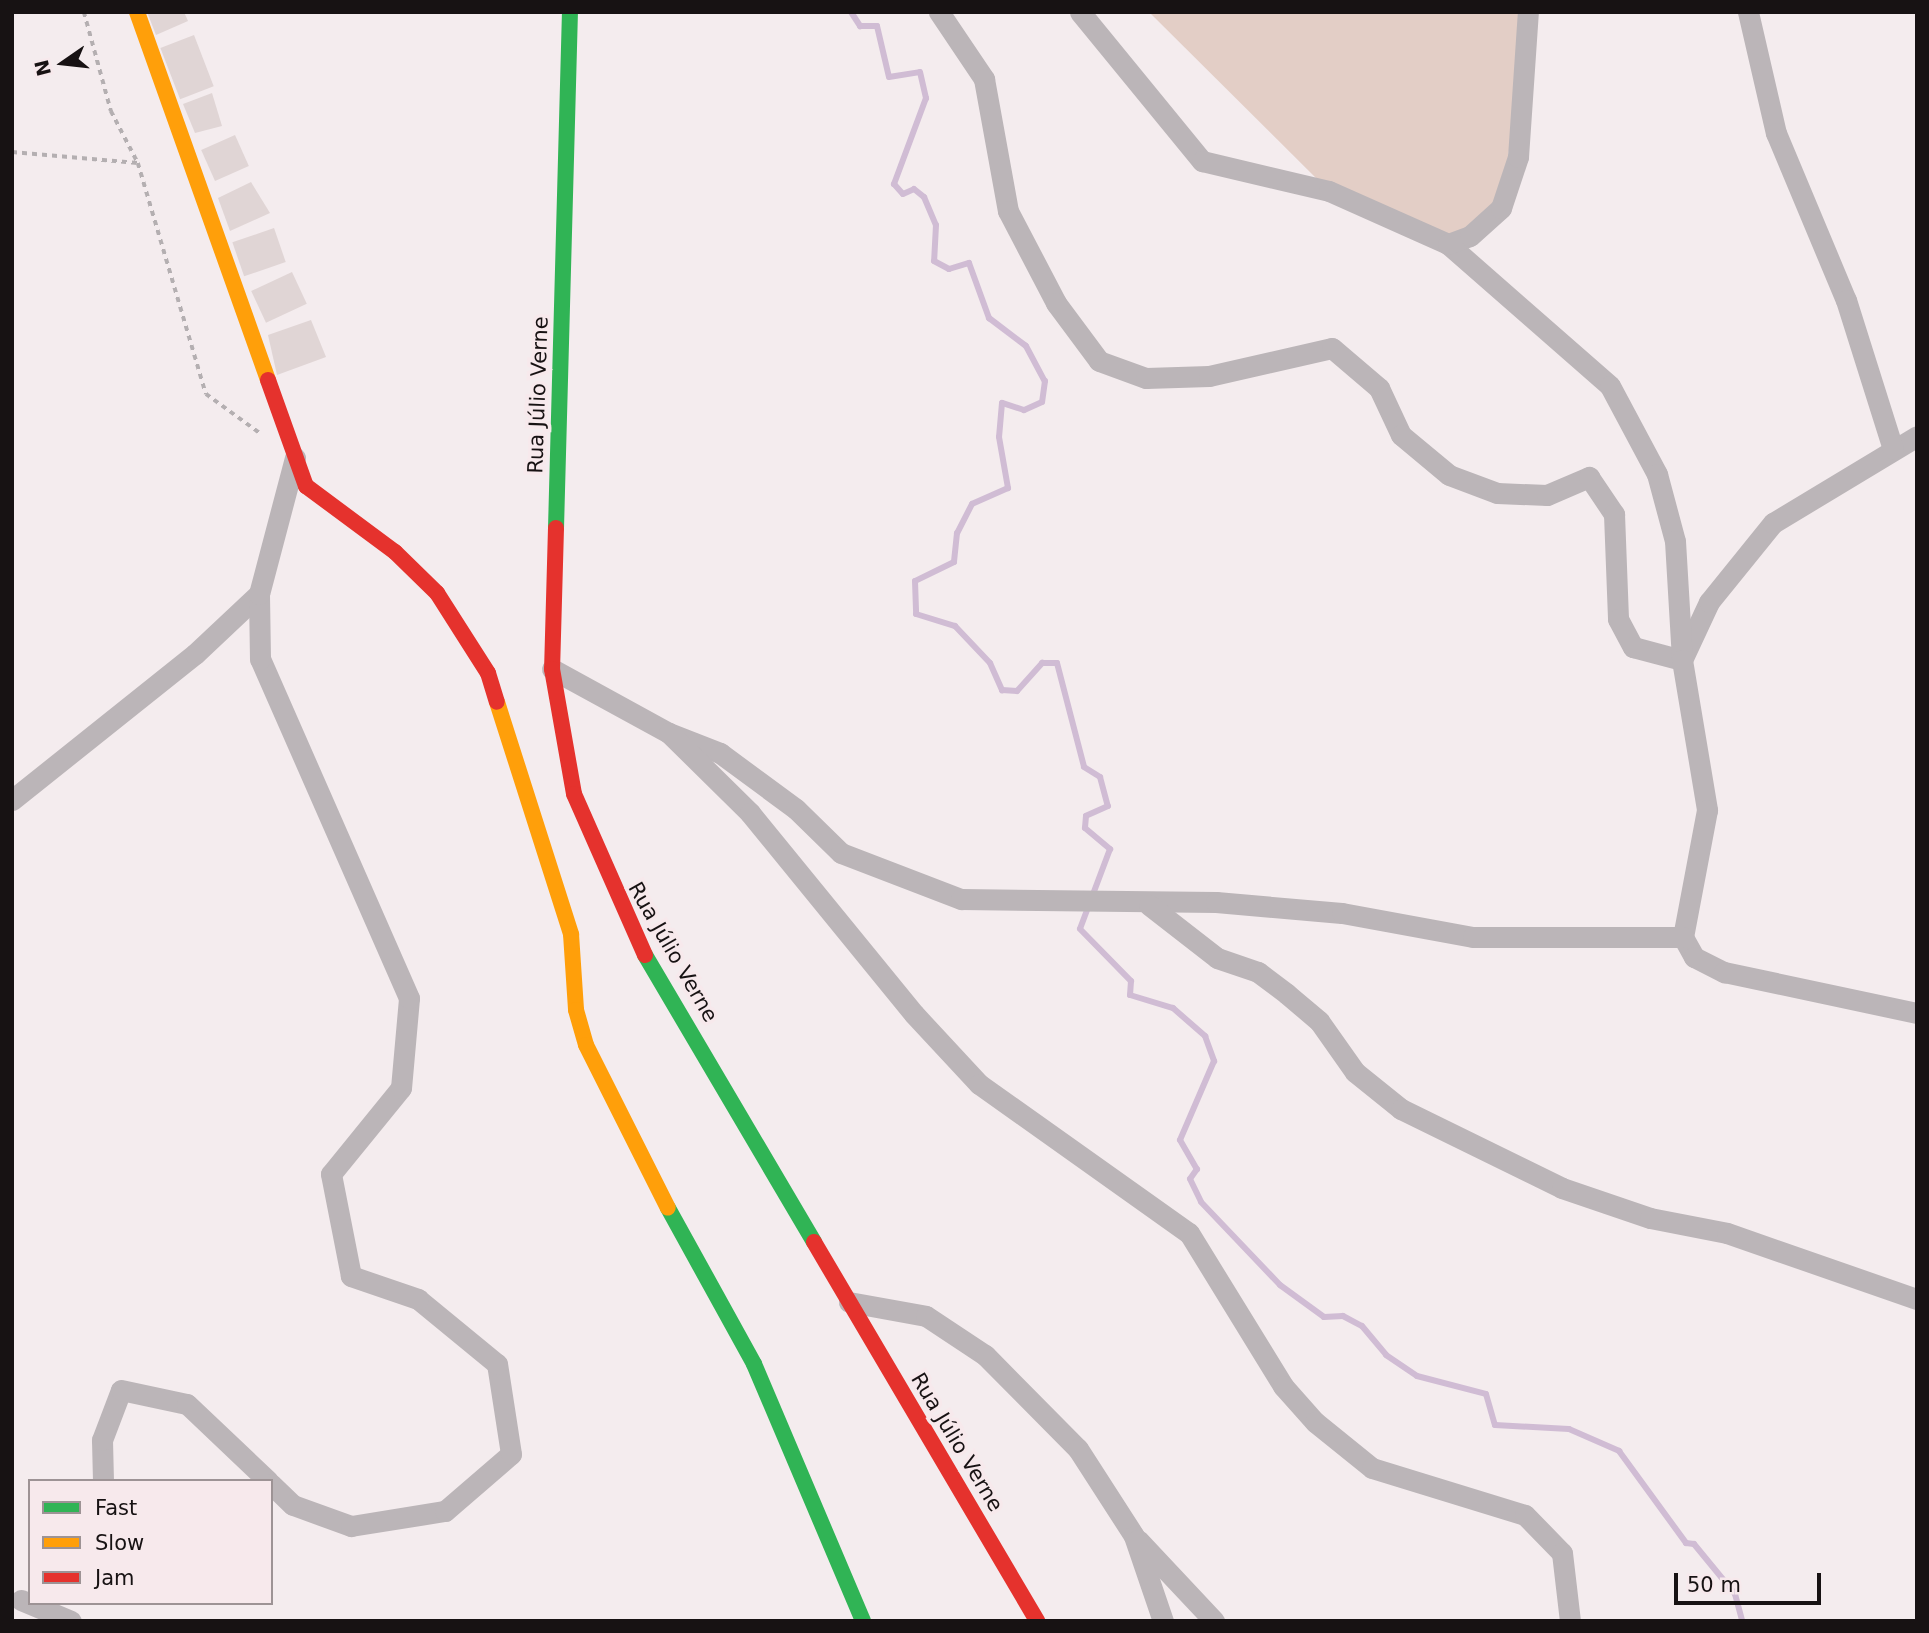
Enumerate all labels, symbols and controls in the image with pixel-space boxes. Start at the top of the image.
north arrow [28,28,98,98]
text: N [30,58,55,78]
street label: Rua Júlio Verne [523,316,553,474]
street label: Rua Júlio Verne [623,878,723,1026]
street label: Rua Júlio Verne [906,1368,1008,1516]
legend [28,1479,273,1605]
text: Fast [95,1496,137,1520]
text: Slow [95,1531,144,1555]
scale bar [1677,1560,1824,1604]
text: Jam [95,1566,135,1590]
text: 50 m [1687,1573,1741,1597]

